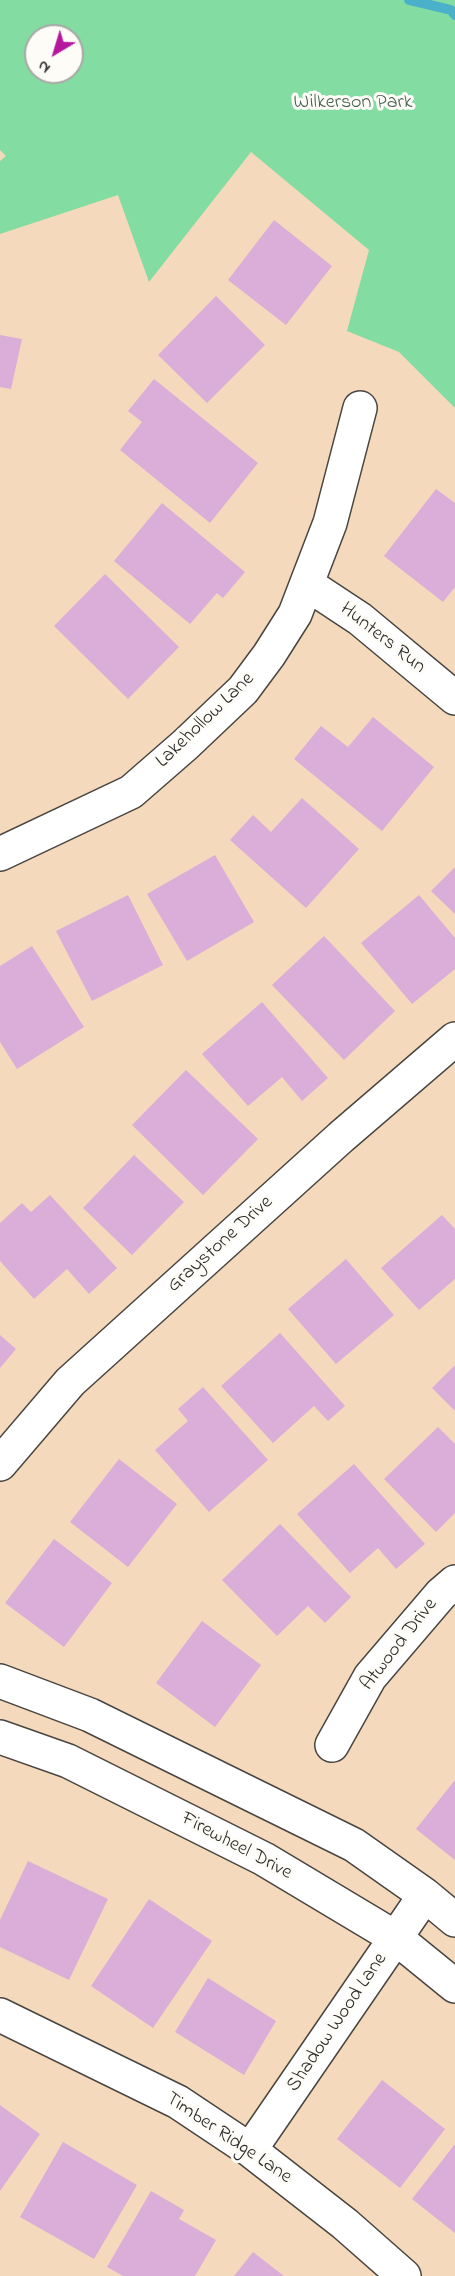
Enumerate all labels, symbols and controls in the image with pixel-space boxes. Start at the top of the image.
north arrow [24,24,84,84]
text: N [33,54,56,79]
park label: Wilkerson Park [294,92,412,116]
street label: Hunters Run [334,598,430,680]
street label: Lakehollow Lane [152,668,260,774]
street label: Graystone Drive [163,1191,279,1299]
street label: Atwood Drive [356,1594,444,1696]
street label: Firewheel Drive [177,1808,295,1886]
street label: Shadow Wood Lane [283,1949,393,2097]
street label: Timber Ridge Lane [160,2088,296,2190]

